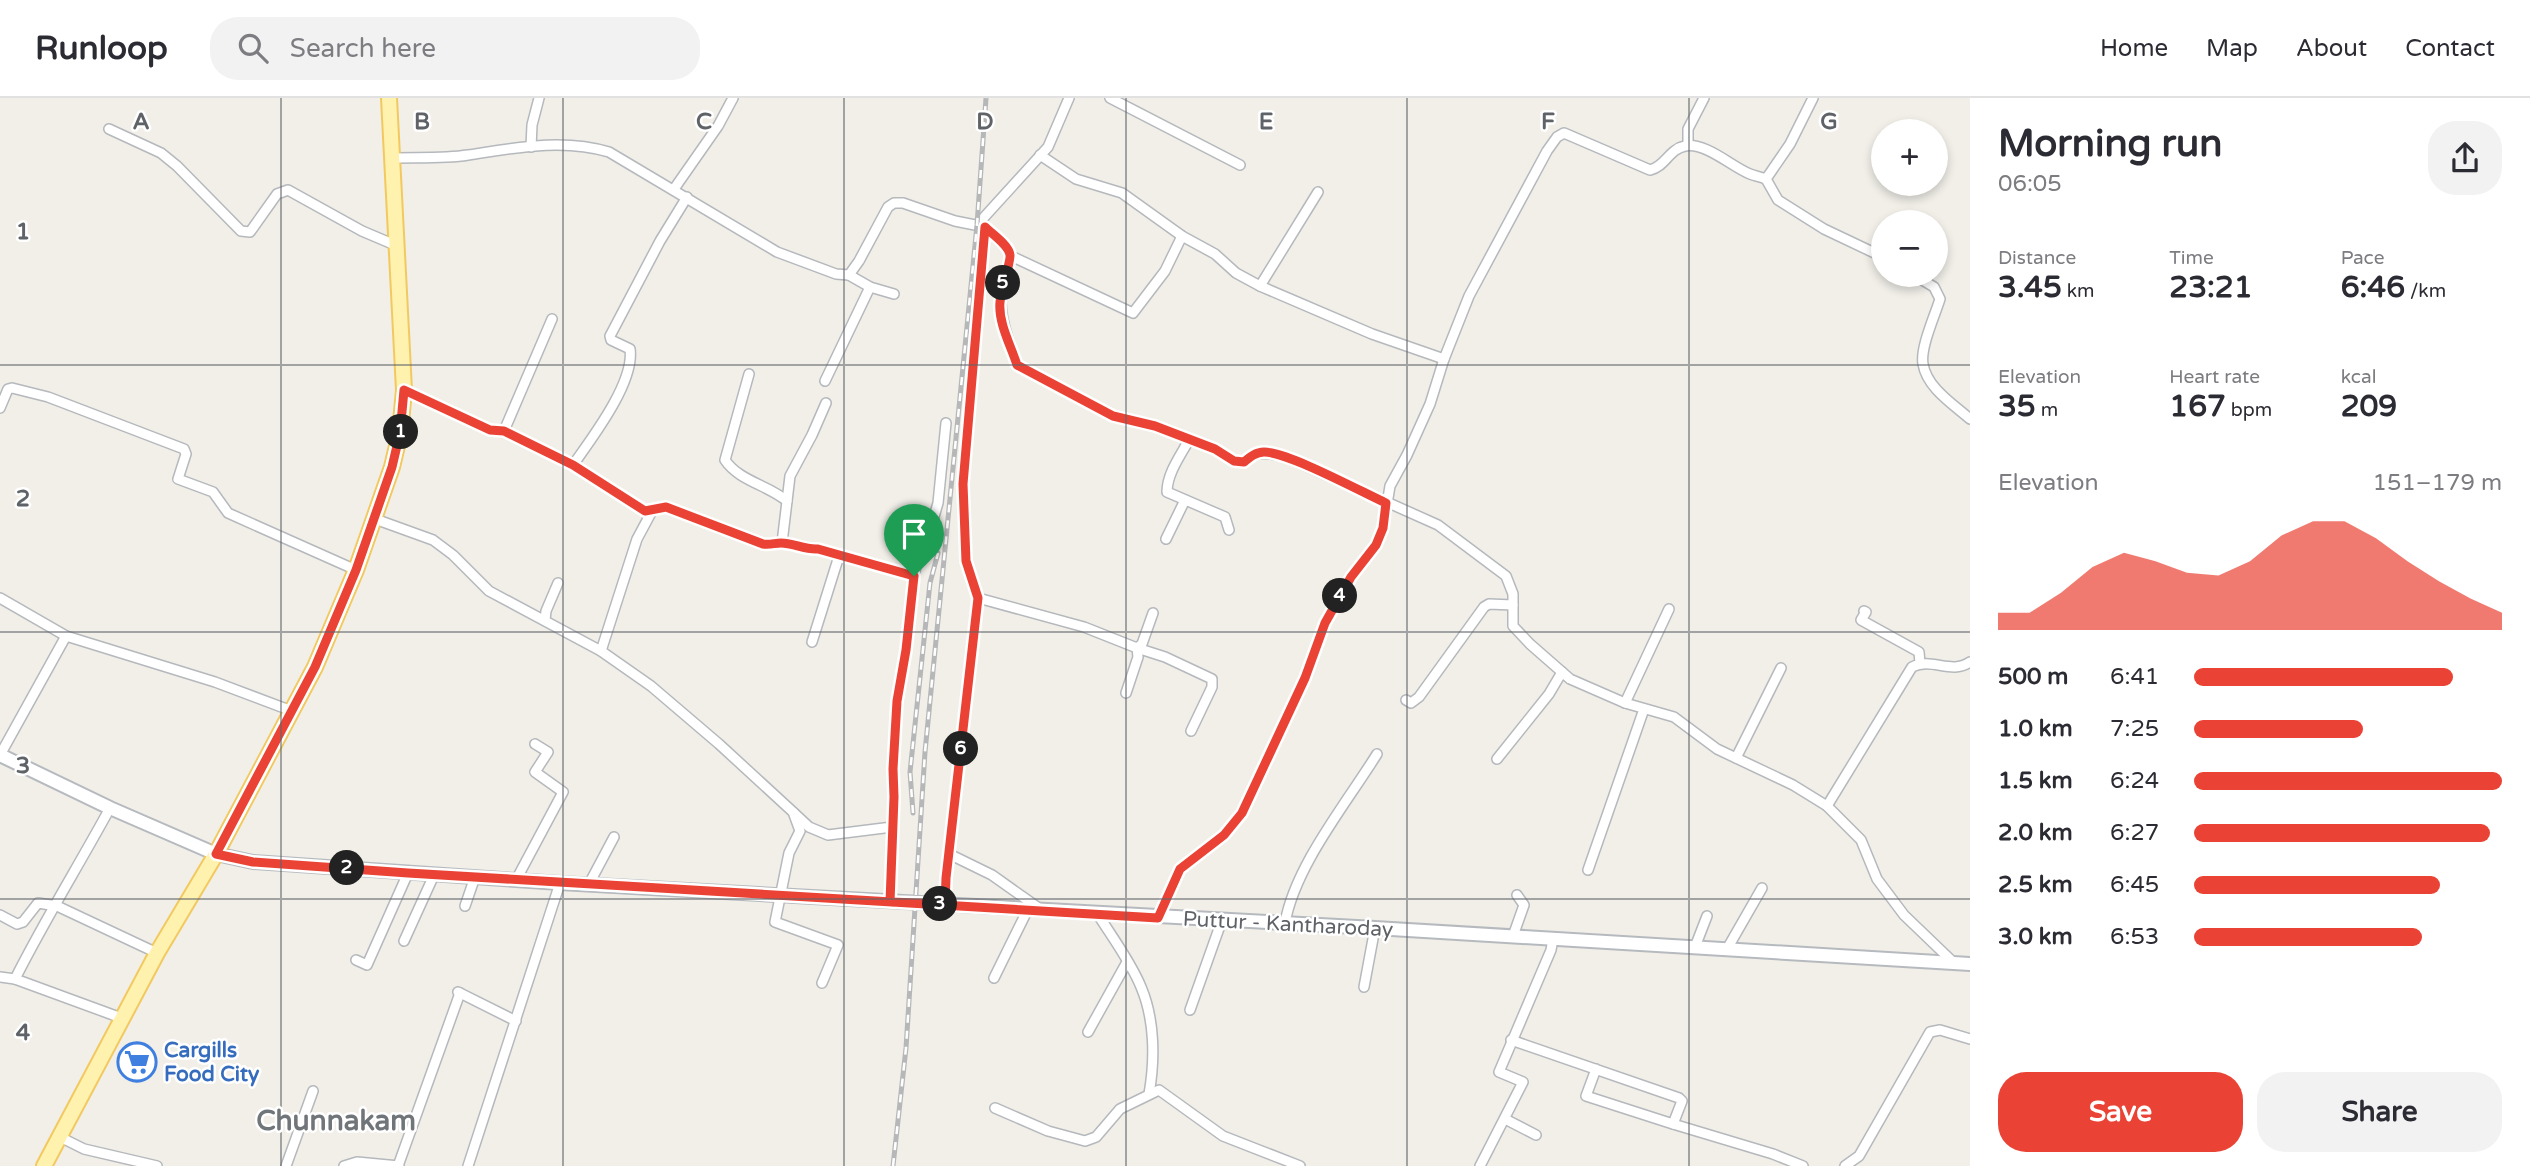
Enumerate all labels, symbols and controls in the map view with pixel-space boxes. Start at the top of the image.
search box [210,17,700,80]
text: Runloop [35,29,168,68]
icon: search [234,29,272,67]
text: Search here [290,33,436,64]
text: Home [2100,34,2168,63]
text: Map [2206,34,2258,63]
text: About [2296,34,2367,63]
text: Contact [2405,34,2495,63]
text: A [132,108,150,136]
text: B [414,108,430,136]
text: C [696,108,712,136]
text: D [976,108,994,136]
text: E [1259,108,1273,136]
text: F [1541,108,1555,136]
text: G [1820,108,1838,136]
map controls [1871,119,1948,287]
button: + [1871,119,1948,196]
text: Morning run [1998,121,2222,167]
button: share [2428,121,2502,195]
text: 06:05 [1998,170,2062,198]
button: − [1871,210,1948,287]
text: 1 [16,218,30,246]
text: Distance [1998,247,2076,269]
text: Time [2169,247,2214,269]
text: Pace [2341,247,2384,269]
pin: 5 [986,266,1020,300]
text: 3.45 [1998,269,2062,306]
text: 23:21 [2169,269,2253,306]
text: 6:46 [2341,269,2405,306]
text: 5 [997,271,1008,293]
text: km [2062,280,2094,302]
text: /km [2405,280,2446,302]
text: Elevation [1998,366,2081,388]
text: Heart rate [2169,366,2260,388]
text: kcal [2341,366,2376,388]
text: 35 [1998,388,2036,425]
text: 167 [2169,388,2226,425]
text: 209 [2341,388,2397,425]
text: m [2036,399,2058,421]
text: bpm [2226,399,2272,421]
pin: 1 [384,414,418,450]
text: 1 [395,420,406,442]
text: Elevation [1998,469,2099,497]
text: 151–179 m [2373,469,2502,497]
text: 2 [16,485,30,513]
pin [884,504,944,576]
icon: arrive [895,515,933,553]
pin: 4 [1322,578,1358,614]
text: 4 [1334,584,1345,606]
text: 500 m [1998,663,2068,691]
text: 6:41 [2110,663,2159,691]
text: 1.0 km [1998,715,2073,743]
text: 7:25 [2110,715,2159,743]
pin: 6 [944,732,978,766]
text: 6 [955,737,966,759]
text: 3 [16,752,30,780]
text: 1.5 km [1998,767,2073,795]
text: 6:24 [2110,767,2159,795]
text: 2.0 km [1998,819,2073,847]
text: 6:27 [2110,819,2159,847]
pin: 2 [330,850,364,886]
text: 2 [341,856,352,878]
text: 2.5 km [1998,871,2073,899]
text: 6:45 [2110,871,2159,899]
pin: 3 [922,886,958,922]
text: 3 [934,892,945,914]
street label: Puttur - Kantharoday [1182,907,1394,942]
text: 3.0 km [1998,923,2073,951]
text: 6:53 [2110,923,2159,951]
text: 4 [16,1019,31,1047]
place label: Cargills Food City [164,1038,260,1087]
supermarket icon: Cargills Food City [116,1041,158,1083]
button: Save [1998,1072,2243,1152]
button: Share [2257,1072,2502,1152]
district label: Chunnakam [256,1104,416,1138]

